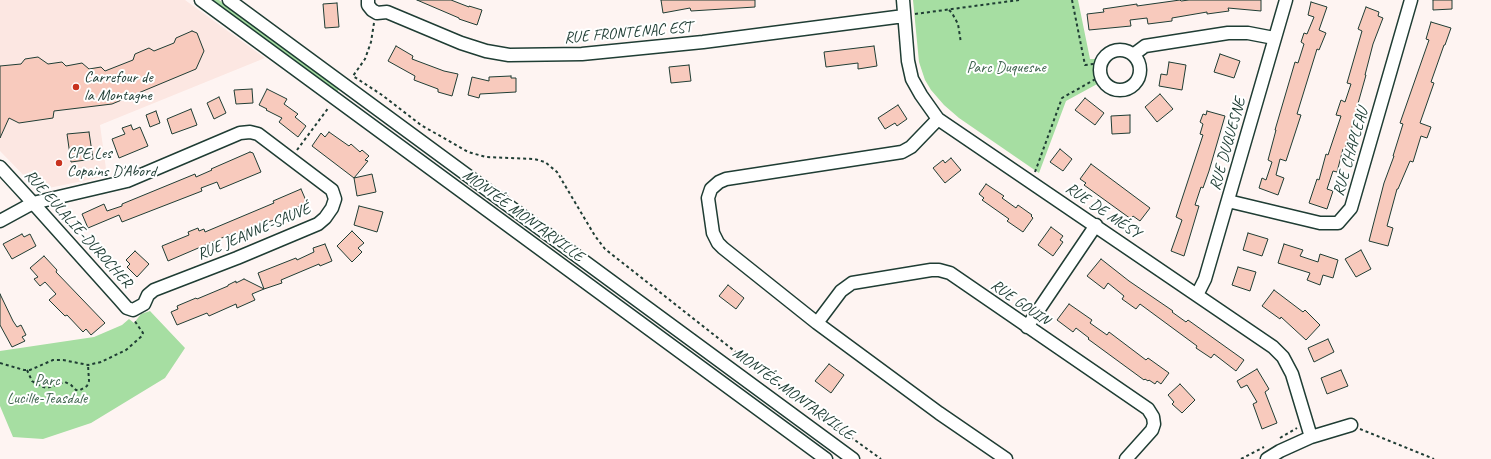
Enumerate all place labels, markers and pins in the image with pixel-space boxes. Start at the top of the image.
place label: Carrefour de la Montagne [84,68,153,106]
marker: Carrefour de la Montagne [71,82,81,92]
place label: CPE Les Copains D'Abord [67,144,156,182]
marker: CPE Les Copains D'Abord [54,158,64,168]

